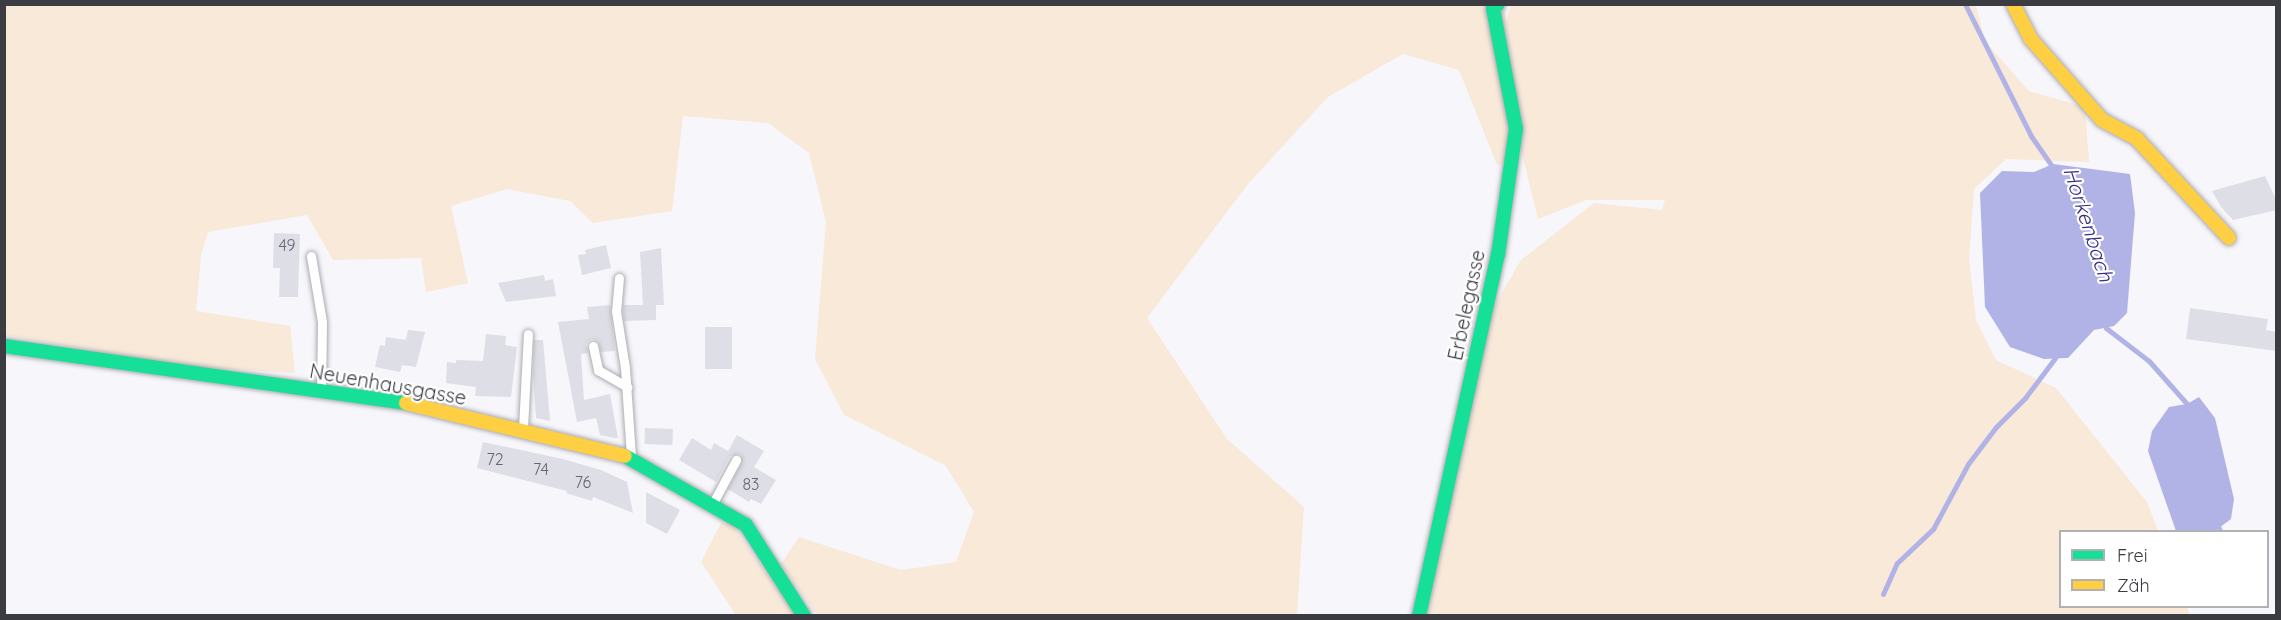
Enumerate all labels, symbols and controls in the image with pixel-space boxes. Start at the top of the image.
water label: Horkenbach [2059,164,2119,284]
house number: 49 [278,235,296,255]
street label: Erbelegasse [1443,247,1489,363]
street label: Neuenhausgasse [308,358,468,410]
house number: 72 [486,449,504,469]
house number: 74 [533,459,549,479]
house number: 76 [575,472,591,492]
house number: 83 [742,474,760,494]
legend [2059,530,2269,608]
text: Frei [2117,544,2148,567]
text: Zäh [2117,574,2150,597]

